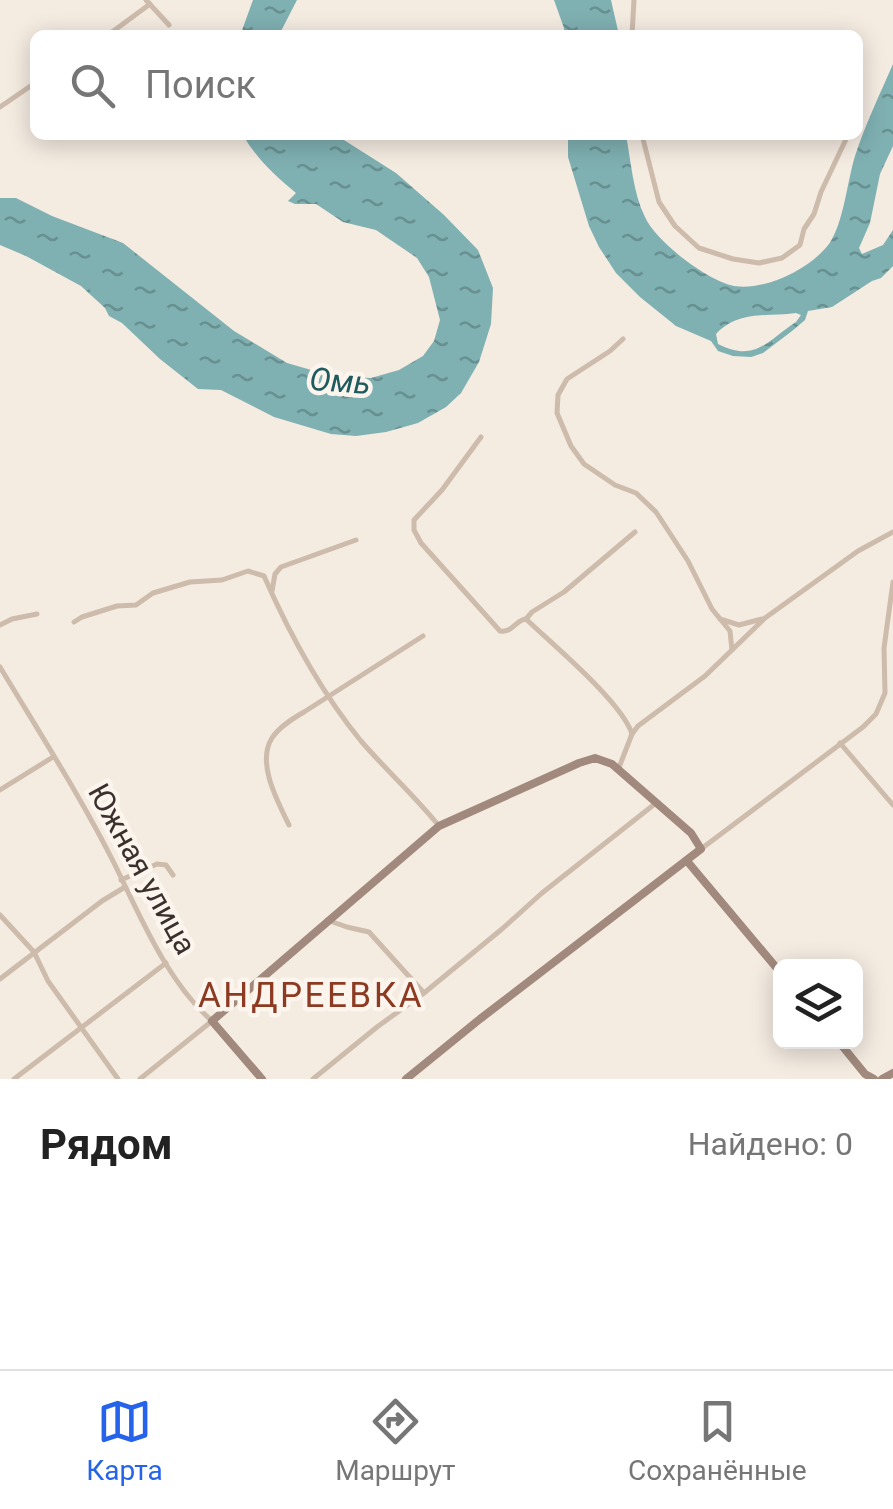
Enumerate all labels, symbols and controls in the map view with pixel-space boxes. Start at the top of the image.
search box [30,30,863,140]
icon: search [65,58,120,113]
text: Поиск [145,63,256,107]
water label: Омь [308,360,372,402]
street label: Южная улица [81,777,204,960]
map controls [773,959,863,1049]
button: layers [773,959,863,1049]
district label: АНДРЕЕВКА [198,975,424,1016]
text: Рядом [40,1120,173,1169]
text: Найдено: 0 [688,1125,853,1163]
tab: Карта [86,1394,163,1487]
tab: Маршрут [335,1394,456,1487]
tab: Сохранённые [628,1394,807,1487]

